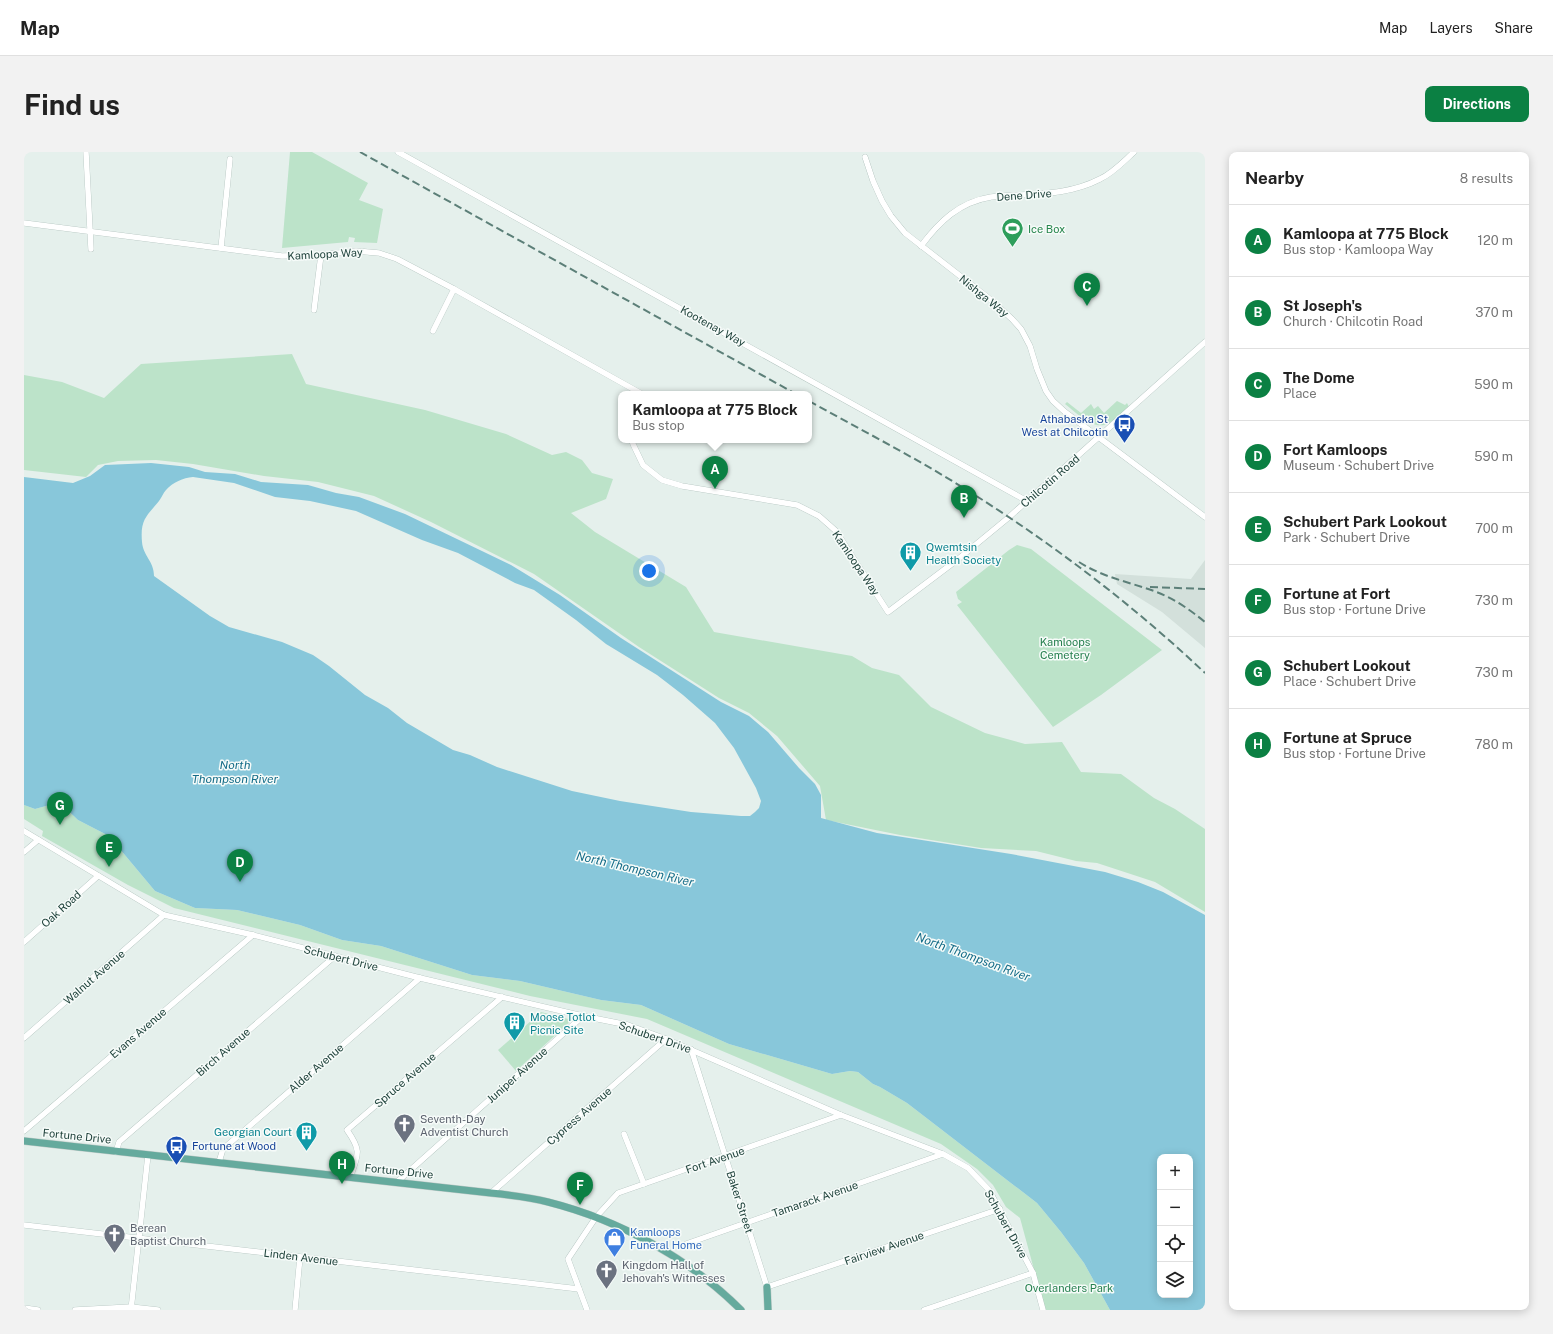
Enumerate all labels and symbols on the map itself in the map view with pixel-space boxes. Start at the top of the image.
street label: Dene Drive [996,187,1052,203]
sports icon: Ice Box [1000,216,1026,249]
place label: Ice Box [1028,223,1065,235]
street label: Kamloopa Way [287,246,363,262]
street label: Nishga Way [957,272,1011,320]
pin: C [1074,273,1100,306]
street label: Kootenay Way [679,303,748,349]
bus stop icon: Athabaska St West at Chilcotin [1111,412,1137,445]
place label: Athabaska St West at Chilcotin [1022,413,1108,438]
street label: Chilcotin Road [1018,452,1082,510]
pin: A [702,456,728,489]
pin: B [951,485,977,518]
street label: Kamloopa Way [830,528,882,598]
building icon: Qwemtsin Health Society [897,540,923,573]
place label: Qwemtsin Health Society [926,541,1001,566]
your location [639,561,659,581]
park label: Kamloops Cemetery [1040,636,1091,661]
water label: North Thompson River [192,758,279,786]
pin: G [47,792,73,825]
pin: E [96,834,122,867]
pin: D [227,849,253,882]
water label: North Thompson River [575,849,696,889]
street label: Oak Road [39,888,83,930]
water label: North Thompson River [914,930,1032,984]
street label: Schubert Drive [303,943,379,973]
street label: Walnut Avenue [61,947,127,1007]
street label: Evans Avenue [107,1005,169,1061]
building icon: Moose Totlot Picnic Site [502,1010,528,1043]
place label: Moose Totlot Picnic Site [530,1011,596,1036]
street label: Schubert Drive [617,1019,693,1055]
street label: Birch Avenue [194,1025,252,1079]
street label: Alder Avenue [286,1041,346,1095]
street label: Juniper Avenue [484,1045,550,1105]
street label: Spruce Avenue [372,1050,438,1110]
street label: Cypress Avenue [544,1085,614,1147]
church icon: Seventh-Day Adventist Church [391,1112,417,1145]
place label: Seventh-Day Adventist Church [420,1113,508,1138]
building icon: Georgian Court [294,1119,320,1152]
street label: Fortune Drive [42,1126,112,1146]
place label: Georgian Court [214,1126,292,1138]
bus stop icon: Fortune at Wood [163,1133,189,1166]
place label: Fortune at Wood [192,1140,276,1152]
street label: Fort Avenue [684,1144,746,1176]
pin: H [329,1151,355,1184]
street label: Fortune Drive [364,1161,434,1181]
street label: Baker Street [724,1169,756,1235]
pin: F [567,1172,593,1205]
street label: Tamarack Avenue [770,1179,860,1219]
street label: Schubert Drive [982,1188,1030,1260]
church icon: Berean Baptist Church [101,1221,127,1254]
place label: Berean Baptist Church [130,1222,206,1247]
shop icon: Kamloops Funeral Home [602,1225,628,1258]
place label: Kamloops Funeral Home [630,1226,702,1251]
street label: Fairview Avenue [843,1229,925,1267]
street label: Linden Avenue [263,1246,339,1268]
church icon: Kingdom Hall of Jehovah's Witnesses [594,1258,620,1291]
place label: Kingdom Hall of Jehovah's Witnesses [622,1259,725,1284]
park label: Overlanders Park [1025,1282,1113,1294]

